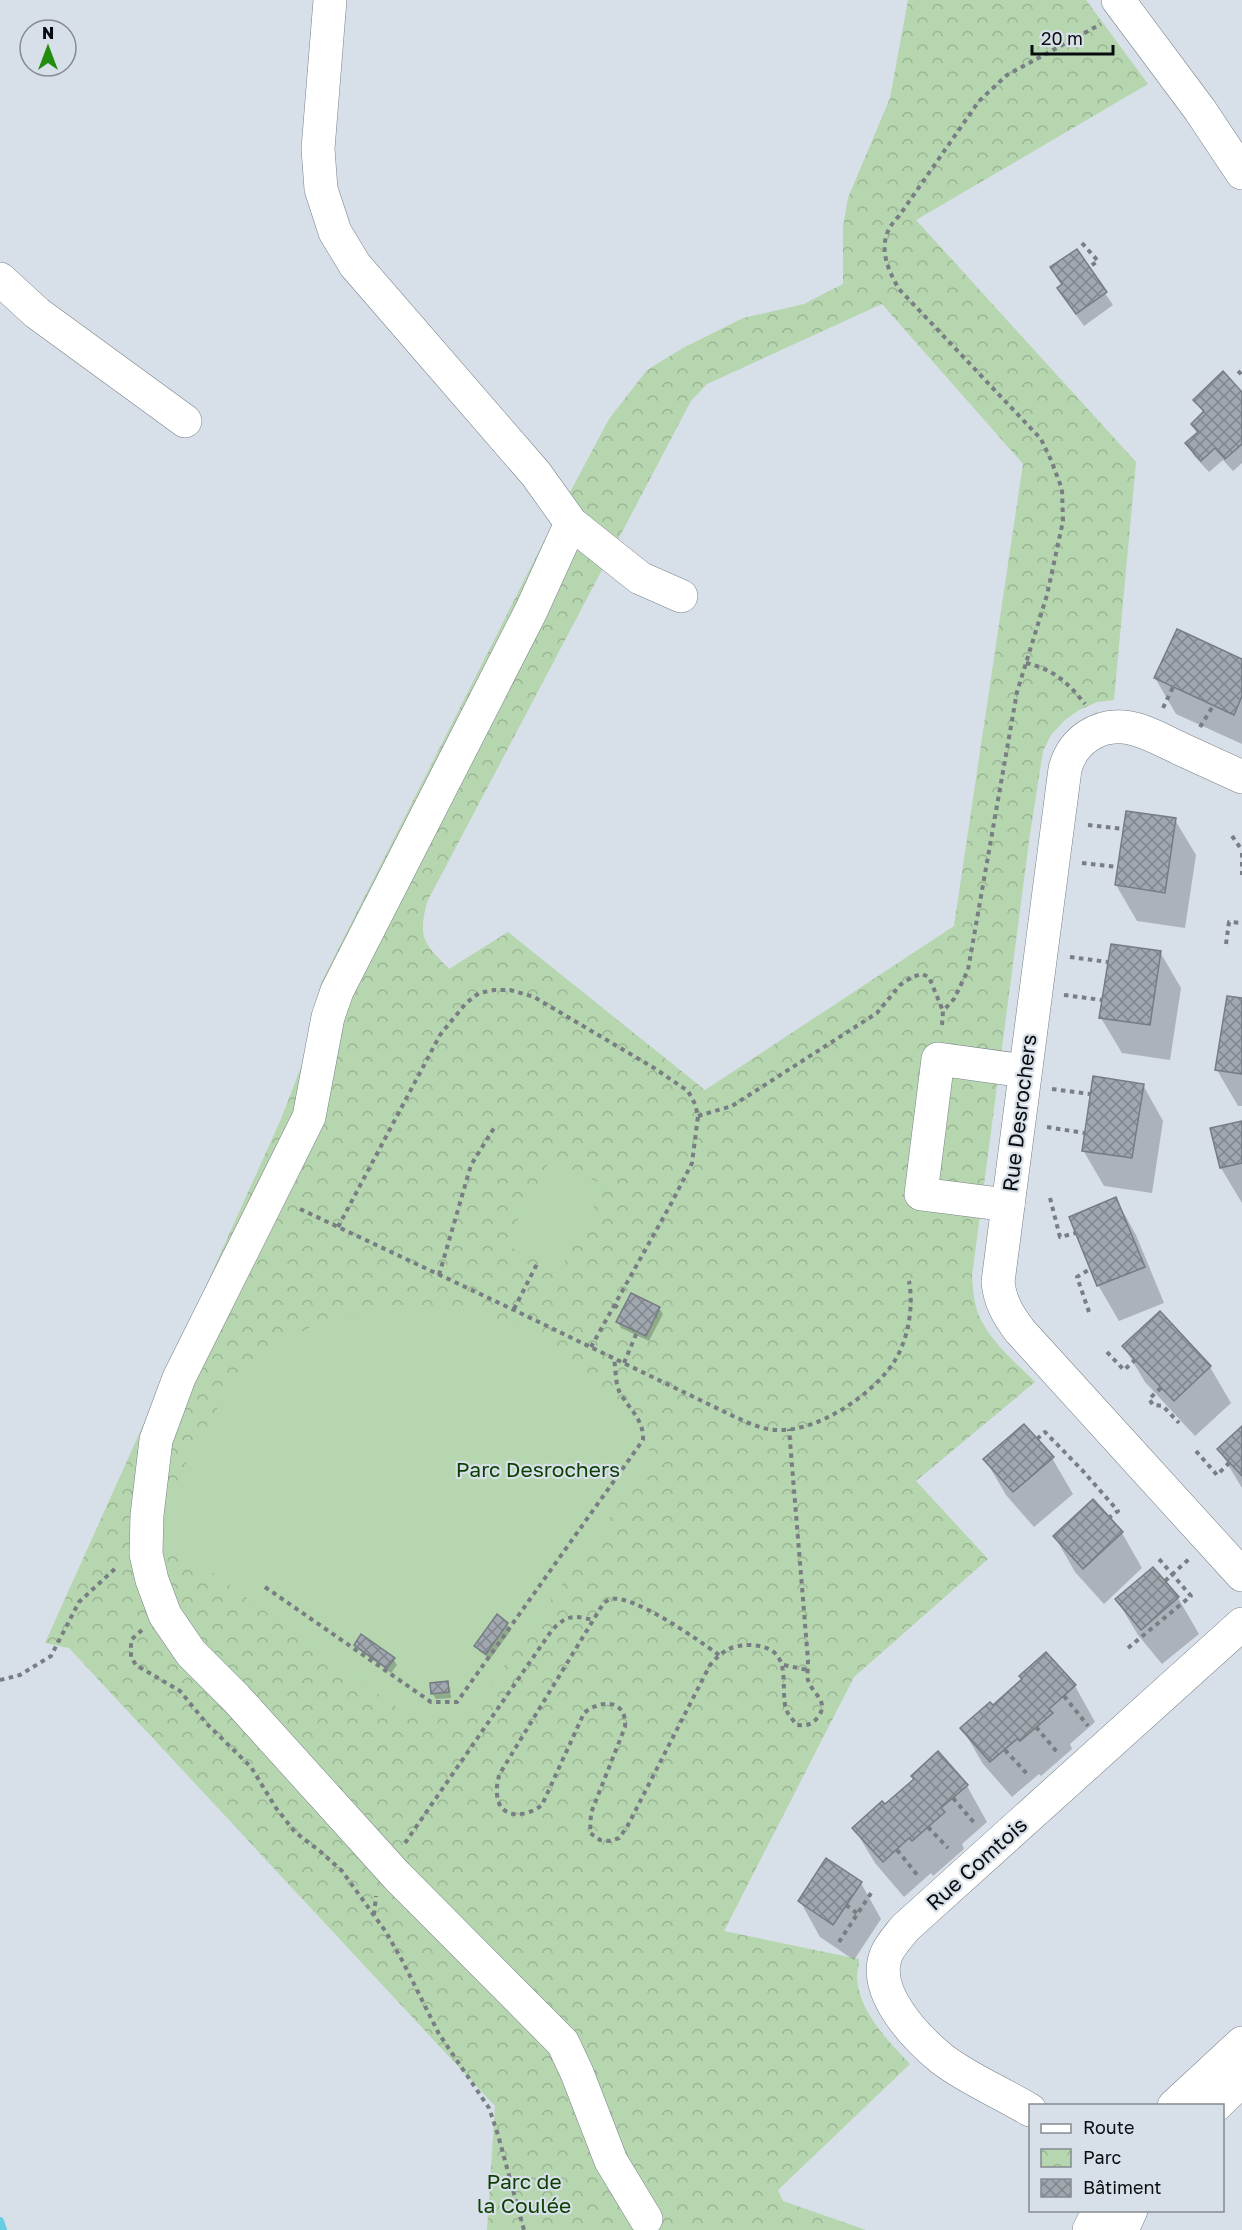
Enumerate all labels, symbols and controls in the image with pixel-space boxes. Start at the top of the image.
north arrow [18,18,78,78]
scale bar [1032,18,1113,56]
text: N [42,23,54,43]
text: 20 m [1041,27,1083,49]
street label: Rue Desrochers [996,1033,1042,1193]
park label: Parc Desrochers [456,1456,620,1482]
street label: Rue Comtois [920,1811,1032,1915]
legend [1029,2104,1224,2212]
text: Route [1083,2116,1134,2138]
text: Parc [1083,2146,1122,2168]
park label: Parc de la Coulée [477,2168,571,2218]
text: Bâtiment [1083,2176,1162,2198]

